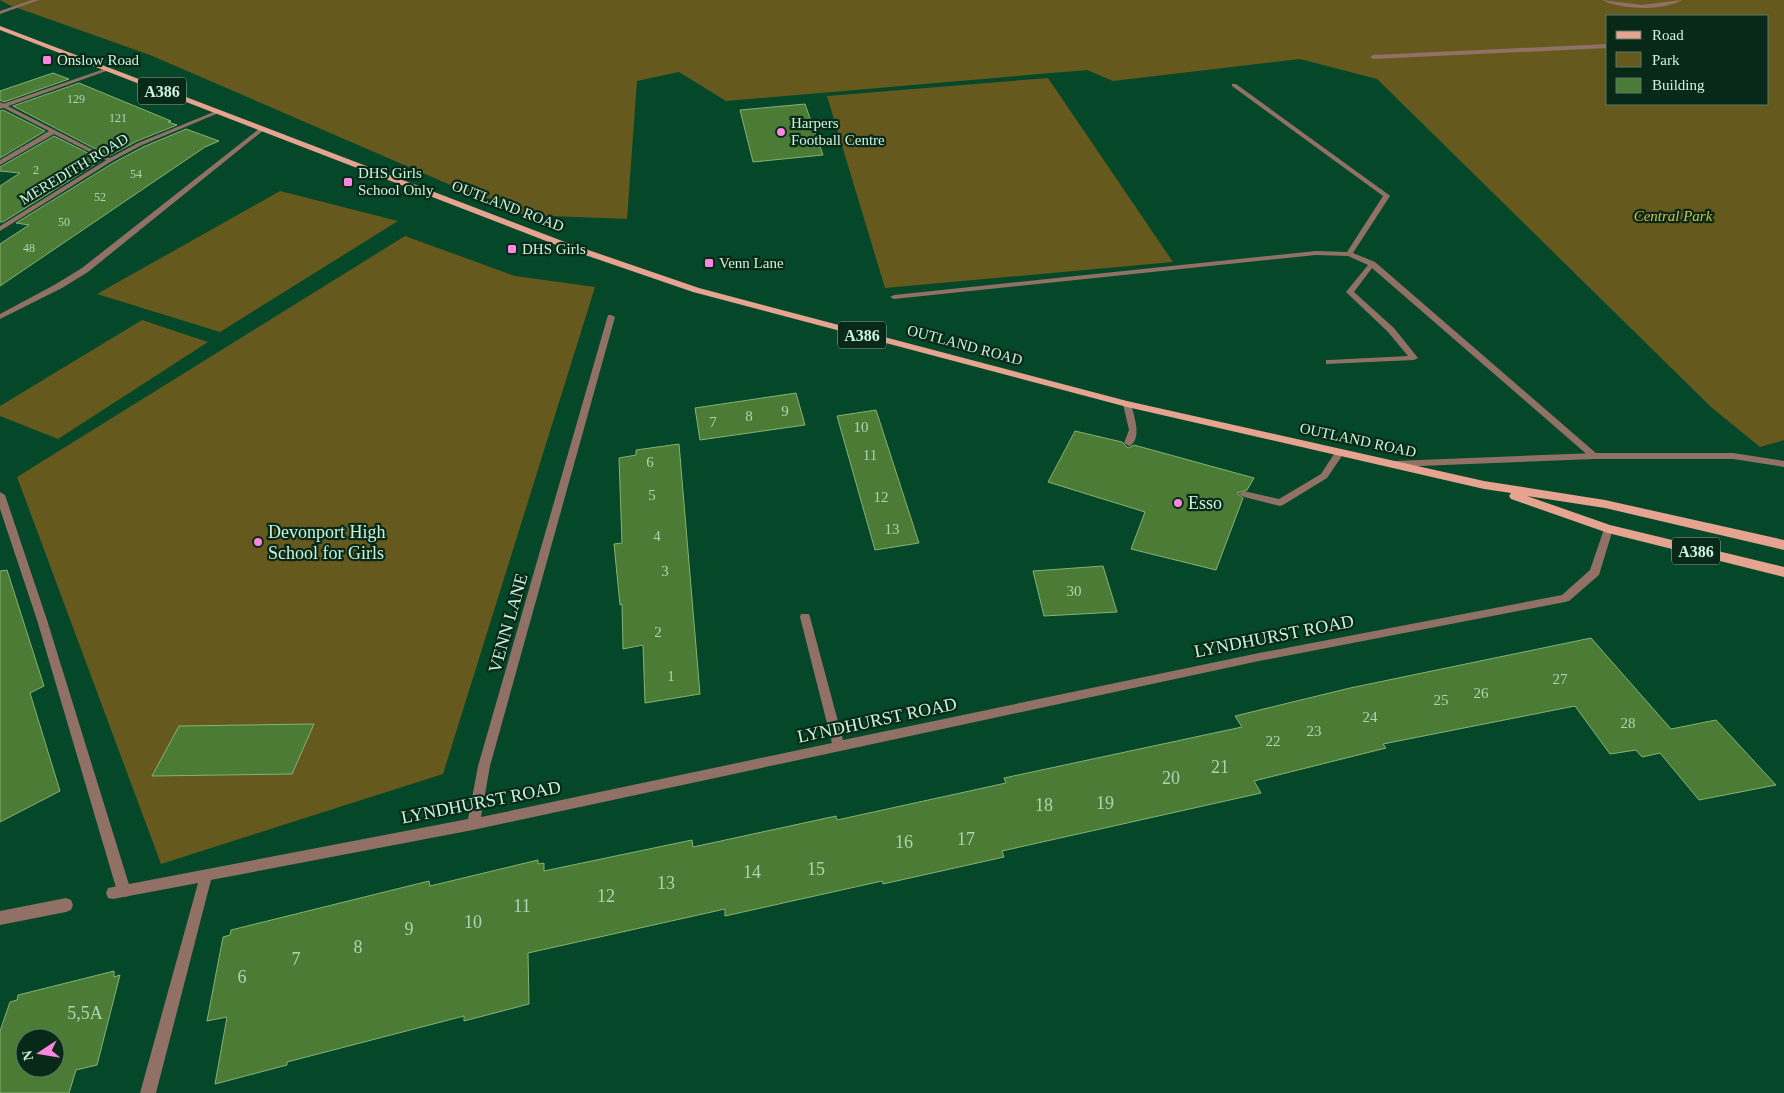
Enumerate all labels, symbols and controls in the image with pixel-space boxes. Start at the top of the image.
legend [1606,15,1769,105]
text: Road [1652,27,1684,43]
place label: Onslow Road [57,52,140,68]
text: Park [1652,52,1680,68]
marker: Onslow Road [41,54,53,66]
text: Building [1652,77,1705,93]
road number: A386 [138,78,186,104]
house number: 129 [67,92,85,106]
house number: 121 [109,111,127,125]
place label: Harpers Football Centre [791,115,885,148]
marker: Harpers Football Centre [775,126,787,138]
street label: MEREDITH ROAD [17,130,131,208]
house number: 2 [33,163,39,177]
place label: DHS Girls School Only [358,165,434,198]
house number: 54 [130,167,142,181]
marker: DHS Girls School Only [342,176,354,188]
street label: OUTLAND ROAD [450,177,566,235]
house number: 52 [94,190,106,204]
park label: Central Park [1634,208,1713,224]
house number: 50 [58,215,70,229]
house number: 48 [23,241,35,255]
place label: DHS Girls [522,241,586,257]
marker: DHS Girls [506,243,518,255]
place label: Venn Lane [719,255,784,271]
marker: Venn Lane [703,257,715,269]
road number: A386 [838,322,886,348]
street label: OUTLAND ROAD [906,322,1025,368]
house number: 9 [781,403,789,419]
house number: 8 [745,408,753,424]
house number: 7 [709,414,717,430]
house number: 10 [854,419,869,435]
street label: OUTLAND ROAD [1298,420,1418,460]
house number: 11 [863,447,877,463]
house number: 6 [646,454,654,470]
house number: 5 [648,487,656,503]
house number: 12 [874,489,889,505]
place label: Esso [1188,493,1222,513]
marker: Esso [1172,497,1184,509]
house number: 13 [885,521,900,537]
place label: Devonport High School for Girls [268,522,385,563]
house number: 4 [653,528,661,544]
marker: Devonport High School for Girls [252,536,264,548]
road number: A386 [1672,538,1720,564]
house number: 3 [661,563,669,579]
street label: VENN LANE [484,571,532,675]
house number: 30 [1067,583,1082,599]
street label: LYNDHURST ROAD [1192,611,1356,661]
house number: 2 [654,624,662,640]
house number: 1 [667,668,675,684]
house number: 27 [1553,671,1568,687]
house number: 26 [1474,685,1489,701]
house number: 25 [1434,692,1449,708]
street label: LYNDHURST ROAD [795,693,959,747]
house number: 24 [1363,709,1378,725]
house number: 28 [1621,715,1636,731]
house number: 23 [1307,723,1322,739]
house number: 22 [1266,733,1281,749]
house number: 21 [1211,757,1229,777]
house number: 20 [1162,768,1180,788]
street label: LYNDHURST ROAD [399,777,563,827]
house number: 19 [1096,793,1114,813]
house number: 18 [1035,795,1053,815]
house number: 17 [957,829,975,849]
house number: 16 [895,832,913,852]
house number: 15 [807,859,825,879]
house number: 14 [743,862,761,882]
house number: 13 [657,873,675,893]
house number: 12 [597,886,615,906]
house number: 11 [513,896,531,916]
house number: 10 [464,912,482,932]
house number: 9 [405,919,414,939]
house number: 8 [354,937,363,957]
house number: 7 [292,949,301,969]
house number: 6 [238,967,247,987]
house number: 5,5A [67,1003,103,1023]
north arrow [15,1028,65,1078]
text: N [19,1049,36,1062]

